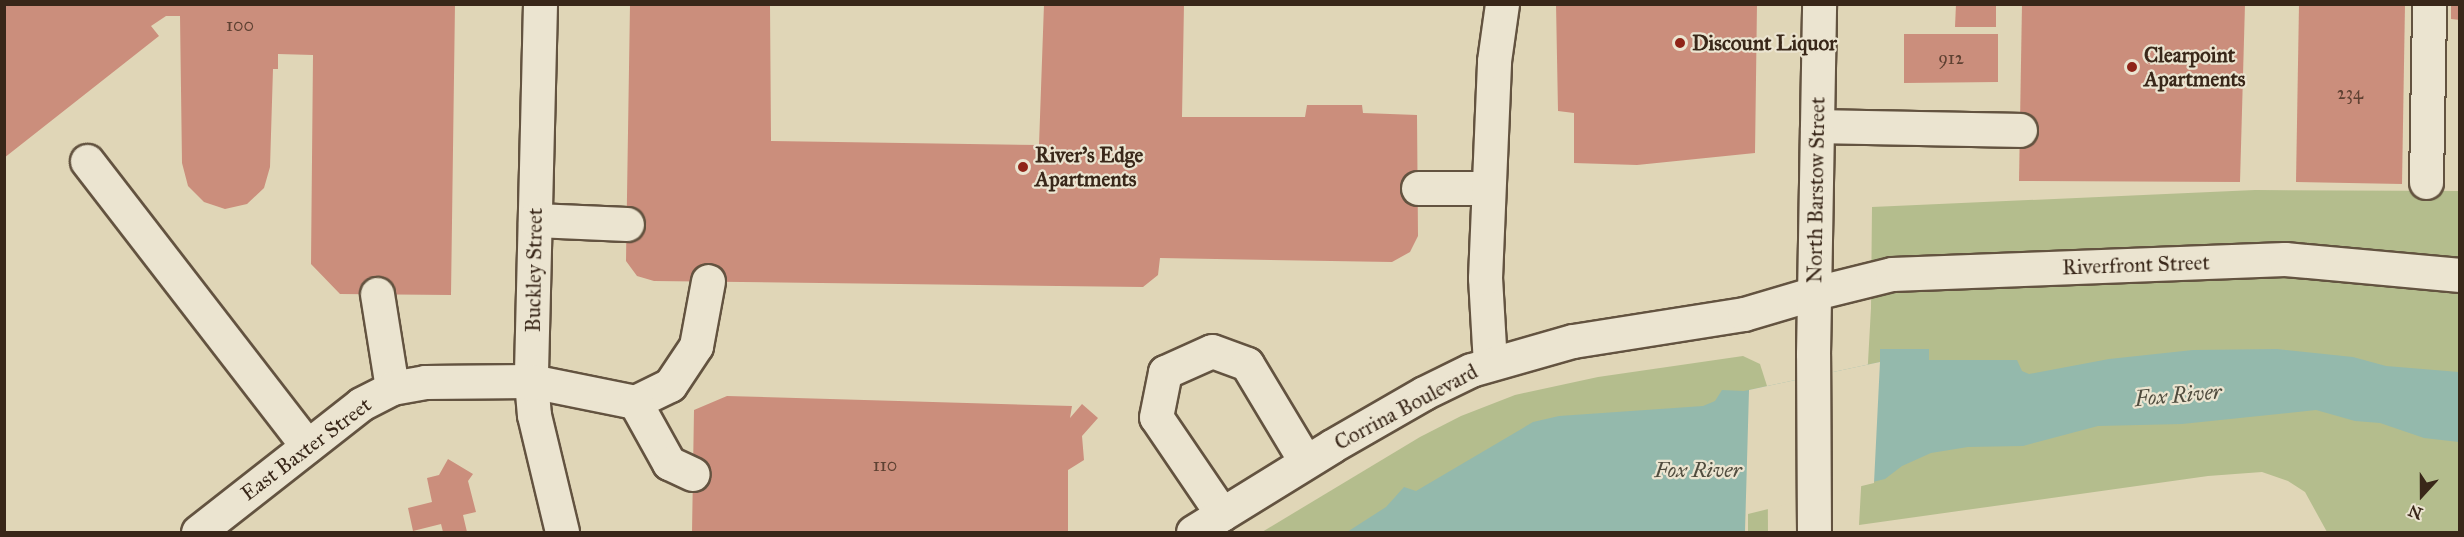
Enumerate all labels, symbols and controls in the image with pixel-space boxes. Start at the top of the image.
house number: 100 [226,14,254,36]
place label: Discount Liquor [1692,30,1837,56]
marker: Discount Liquor [1673,36,1687,50]
place label: Clearpoint Apartments [2144,42,2246,92]
house number: 912 [1938,47,1964,69]
marker: Clearpoint Apartments [2125,60,2139,74]
house number: 234 [2337,82,2363,104]
street label: North Barstow Street [1802,97,1830,283]
place label: River's Edge Apartments [1035,142,1143,192]
marker: River's Edge Apartments [1016,160,1030,174]
street label: Buckley Street [520,208,548,332]
street label: Riverfront Street [2062,250,2210,280]
street label: Corrina Boulevard [1330,359,1482,455]
water label: Fox River [2133,378,2223,412]
street label: East Baxter Street [236,392,376,506]
house number: 110 [873,454,897,476]
water label: Fox River [1654,457,1742,483]
north arrow [2392,465,2452,525]
text: N [2406,501,2425,524]

